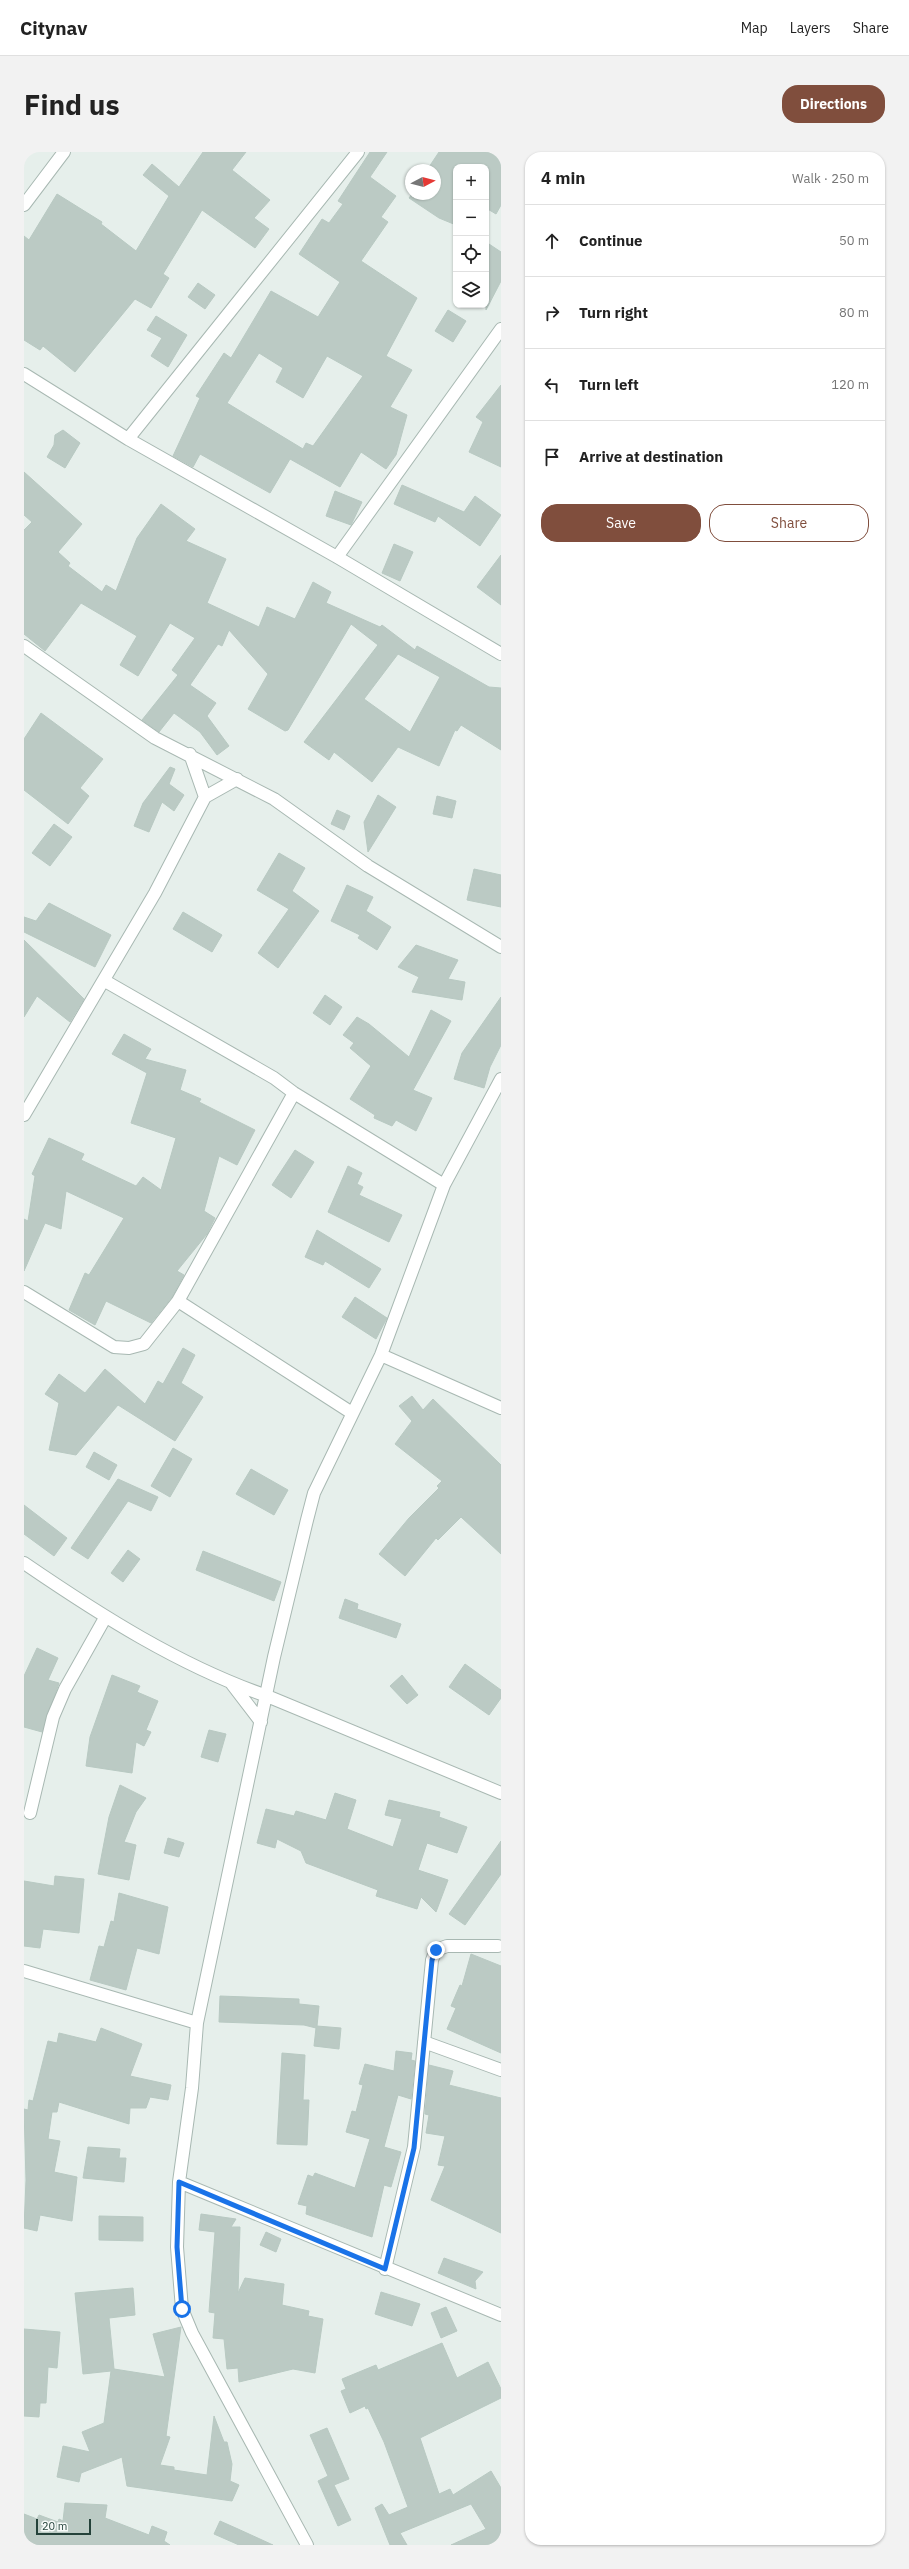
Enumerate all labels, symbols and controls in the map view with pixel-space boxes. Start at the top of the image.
text: Citynav [20,16,87,40]
text: Map [741,19,768,37]
text: Layers [790,19,831,37]
text: Share [853,19,889,37]
button: Directions [782,85,885,123]
text: Find us [24,86,120,123]
north arrow [405,164,441,200]
map controls [453,164,489,308]
button: + [453,164,489,200]
text: 4 min [541,167,585,189]
text: Walk · 250 m [792,170,869,187]
button: − [453,200,489,236]
icon: ahead [541,230,563,252]
text: Continue [579,231,643,250]
text: 50 m [839,232,869,249]
button: locate [453,236,489,272]
button: layers [453,272,489,308]
icon: right [541,302,563,324]
text: Turn right [579,303,648,322]
text: 80 m [839,304,869,321]
icon: left [541,374,563,396]
text: Turn left [579,375,639,394]
text: 120 m [831,376,869,393]
icon: arrive [541,446,563,468]
text: Arrive at destination [579,447,723,466]
button: Save [541,504,701,542]
button: Share [709,504,869,542]
route end [427,1941,445,1959]
route start [173,2300,191,2318]
scale bar [36,2517,91,2536]
text: 20 m [42,2519,67,2533]

